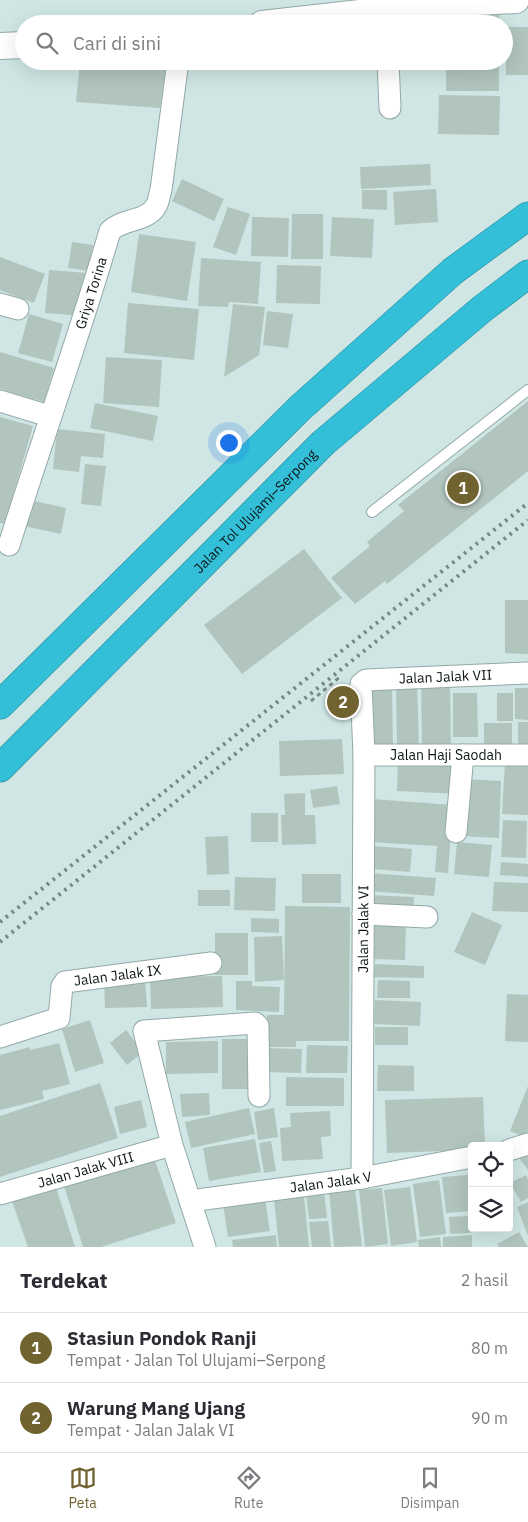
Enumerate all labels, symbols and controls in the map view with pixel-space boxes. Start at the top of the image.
search box [15,15,513,70]
icon: search [33,29,61,57]
text: Cari di sini [73,31,161,55]
street label: Griya Torina [71,254,111,332]
your location [216,430,242,456]
street label: Jalan Tol Ulujami–Serpong [190,445,321,577]
pin: 1 [447,469,479,507]
street label: Jalan Jalak VII [398,666,493,688]
pin: 2 [327,683,359,721]
street label: Jalan Haji Saodah [390,746,502,764]
street label: Jalan Jalak VI [354,885,372,973]
street label: Jalan Jalak IX [73,961,163,990]
map controls [468,1142,513,1232]
button: locate [468,1142,513,1187]
street label: Jalan Jalak VIII [35,1147,136,1192]
street label: Jalan Jalak V [289,1167,374,1197]
button: layers [468,1187,513,1232]
text: Terdekat [20,1266,108,1294]
text: 2 hasil [461,1270,508,1290]
text: Stasiun Pondok Ranji [67,1326,256,1350]
text: 1 [31,1338,41,1358]
text: 80 m [471,1338,508,1358]
text: Tempat · Jalan Tol Ulujami–Serpong [67,1350,325,1370]
text: Warung Mang Ujang [67,1396,245,1420]
text: 2 [31,1408,41,1428]
text: 90 m [471,1408,508,1428]
text: Tempat · Jalan Jalak VI [67,1420,235,1440]
tab: Peta [69,1464,97,1512]
tab: Rute [234,1464,263,1512]
tab: Disimpan [400,1464,459,1512]

